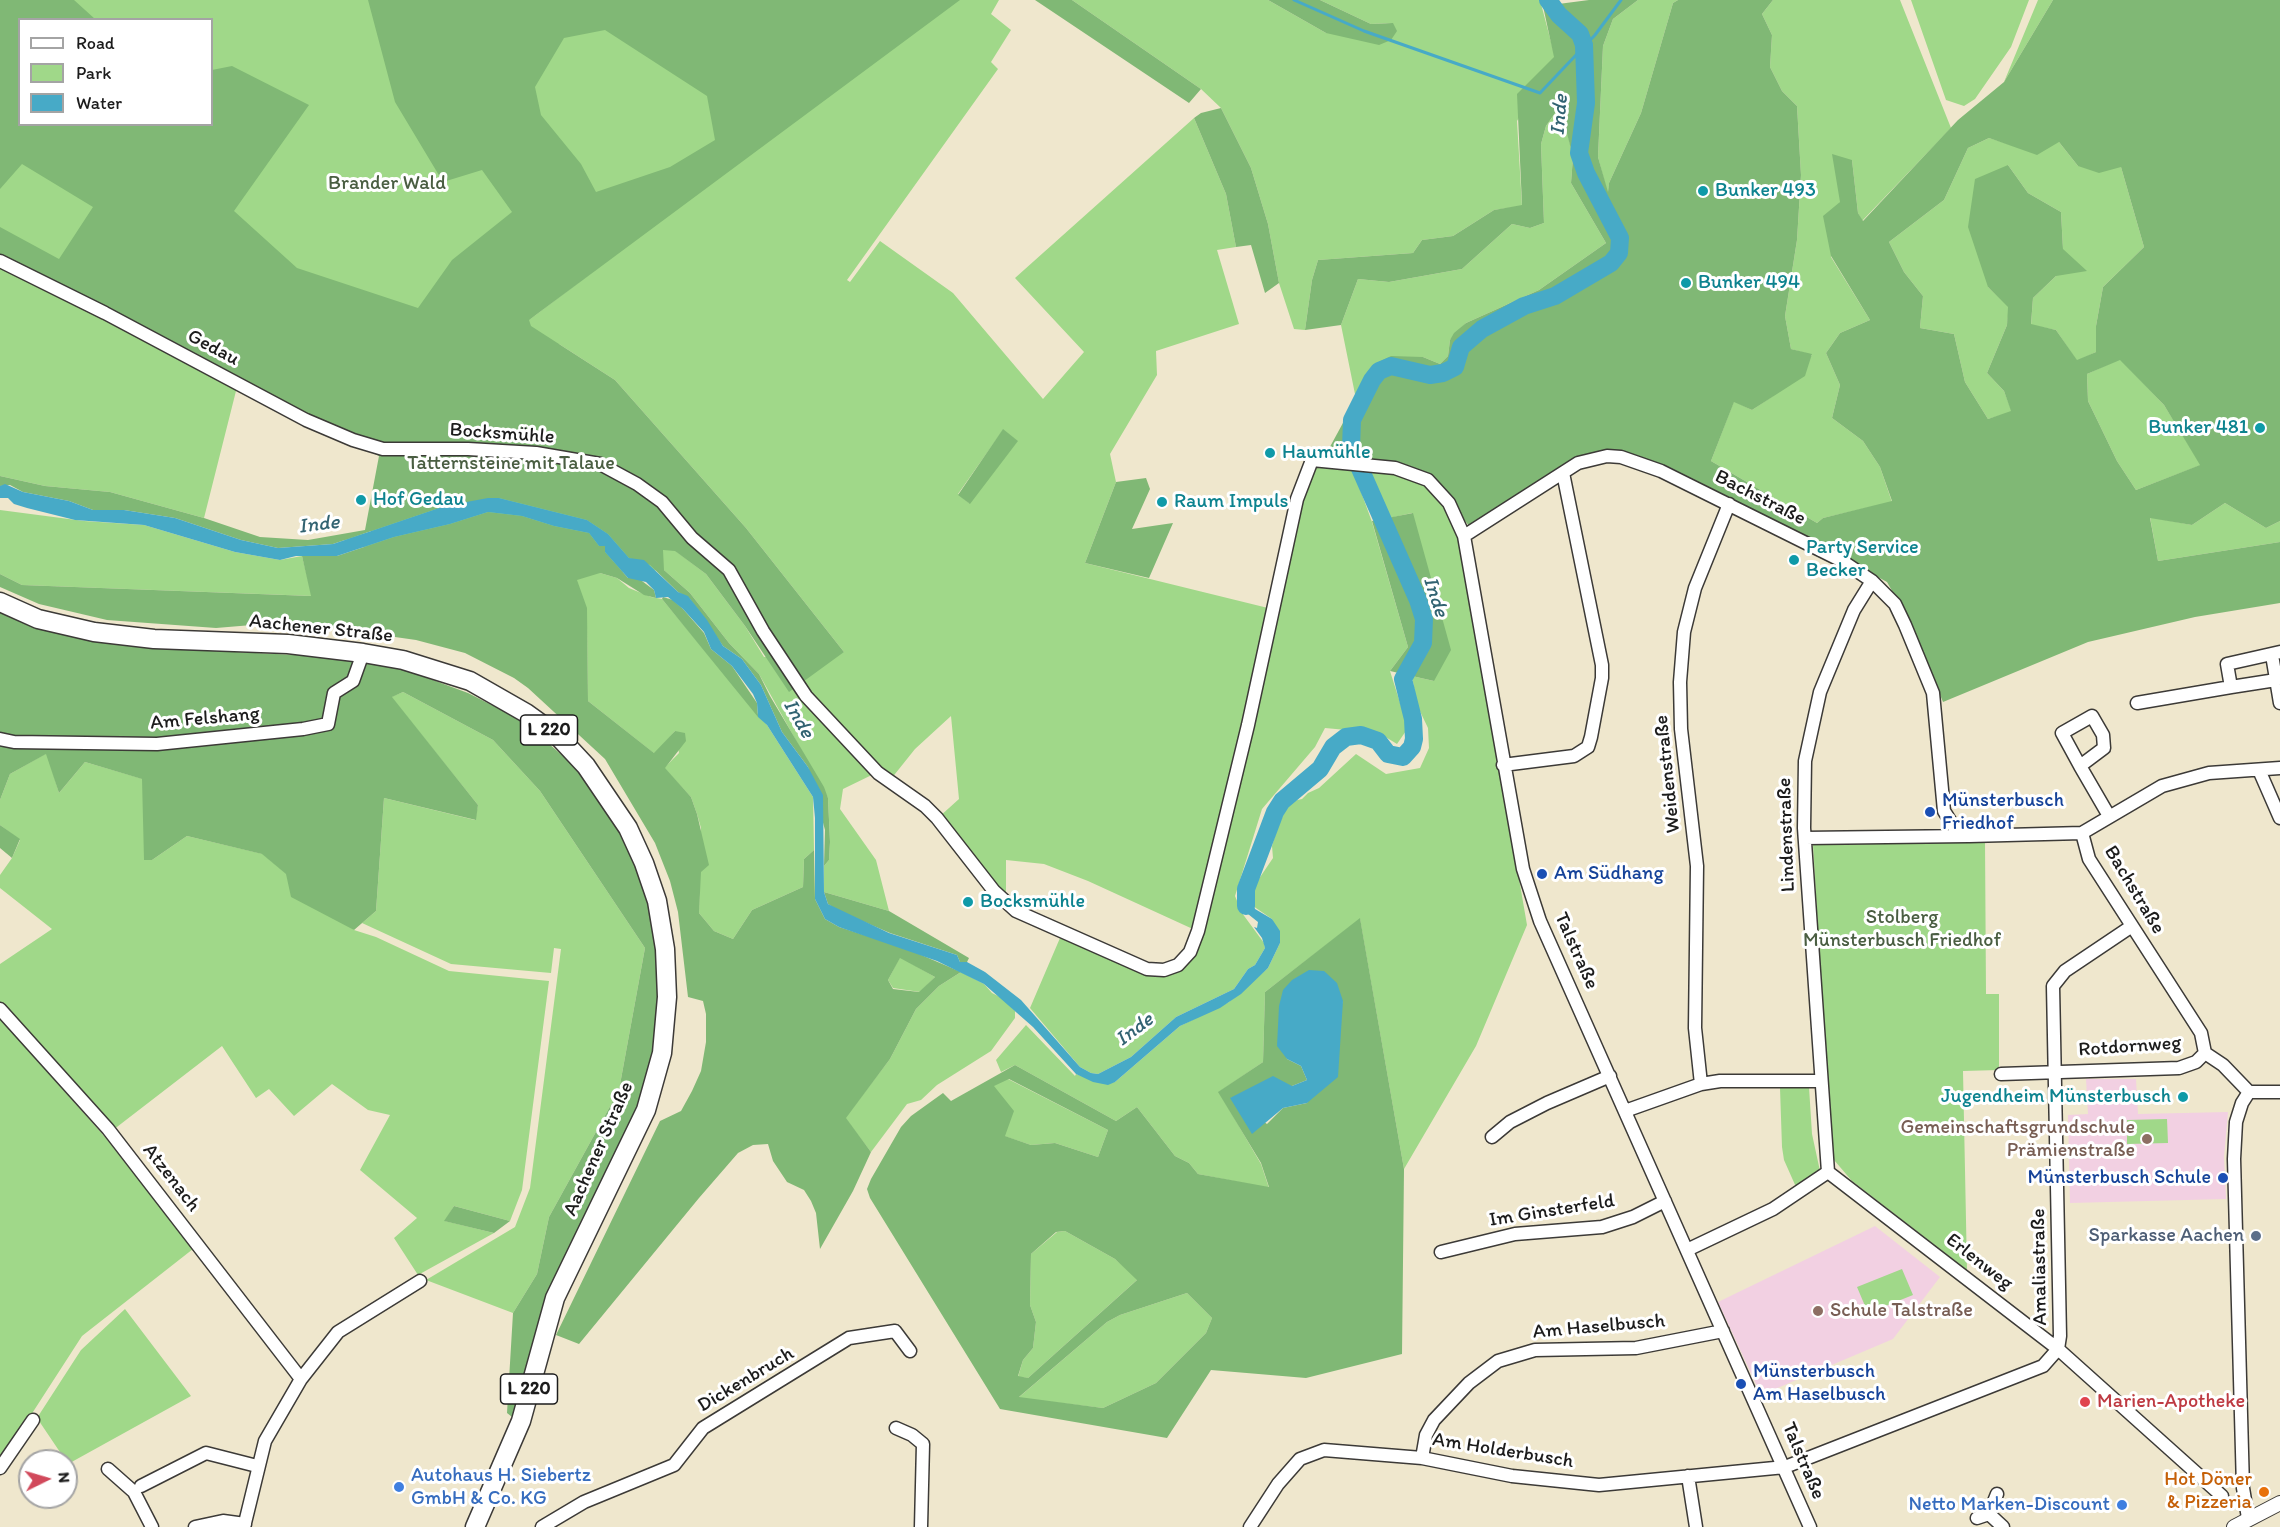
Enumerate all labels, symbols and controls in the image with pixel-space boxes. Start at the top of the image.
legend [18,18,213,126]
text: Road [76,32,115,54]
text: Park [76,62,111,84]
text: Water [76,92,122,114]
water label: Inde [1546,94,1574,136]
park label: Brander Wald [328,172,446,196]
place label: Bunker 493 [1715,179,1816,203]
marker: Bunker 493 [1696,184,1710,198]
place label: Bunker 494 [1698,271,1800,295]
marker: Bunker 494 [1679,276,1693,290]
street label: Gedau [183,324,243,372]
place label: Bunker 481 [2148,416,2248,440]
street label: Bocksmühle [449,418,555,450]
marker: Bunker 481 [2253,421,2267,435]
place label: Haumühle [1282,441,1371,465]
marker: Haumühle [1263,446,1277,460]
park label: Tatternsteine mit Talaue [407,452,615,476]
street label: Bachstraße [1711,465,1809,531]
place label: Hof Gedau [373,488,464,512]
place label: Raum Impuls [1174,490,1288,514]
marker: Hof Gedau [354,493,368,507]
marker: Raum Impuls [1155,495,1169,509]
water label: Inde [297,510,341,540]
place label: Party Service Becker [1806,536,1919,583]
marker: Party Service Becker [1787,553,1801,567]
water label: Inde [1417,574,1453,620]
street label: Aachener Straße [248,610,394,648]
water label: Inde [777,695,819,743]
street label: Am Felshang [149,702,261,736]
street label: Weidenstraße [1650,714,1686,834]
road number: L 220 [520,715,578,745]
street label: Lindenstraße [1773,777,1801,893]
place label: Münsterbusch Friedhof [1942,789,2064,836]
marker: Münsterbusch Friedhof [1923,805,1937,819]
street label: Bachstraße [2098,842,2170,938]
place label: Am Südhang [1554,862,1664,886]
marker: Am Südhang [1535,867,1549,881]
place label: Bocksmühle [980,890,1085,914]
marker: Bocksmühle [961,895,975,909]
park label: Stolberg Münsterbusch Friedhof [1803,906,2001,953]
street label: Talstraße [1548,909,1604,993]
water label: Inde [1111,1008,1159,1052]
street label: Rotdornweg [2078,1031,2182,1063]
street label: Aachener Straße [559,1078,639,1220]
place label: Jugendheim Münsterbusch [1941,1085,2171,1109]
marker: Jugendheim Münsterbusch [2176,1090,2190,1104]
place label: Gemeinschaftsgrundschule Prämienstraße [1900,1116,2135,1163]
marker: Gemeinschaftsgrundschule Prämienstraße [2140,1132,2154,1146]
street label: Atzenach [137,1139,205,1217]
place label: Münsterbusch Schule [2028,1166,2211,1190]
marker: Münsterbusch Schule [2216,1171,2230,1185]
street label: Im Ginsterfeld [1488,1189,1616,1233]
street label: Amaliastraße [2027,1208,2053,1326]
place label: Sparkasse Aachen [2088,1224,2244,1248]
street label: Erlenweg [1941,1228,2017,1296]
marker: Sparkasse Aachen [2249,1229,2263,1243]
place label: Schule Talstraße [1830,1299,1973,1323]
marker: Schule Talstraße [1811,1304,1825,1318]
street label: Am Haselbusch [1532,1309,1666,1345]
street label: Dickenbruch [694,1342,798,1418]
place label: Münsterbusch Am Haselbusch [1753,1360,1886,1407]
road number: L 220 [500,1374,558,1404]
marker: Münsterbusch Am Haselbusch [1734,1377,1748,1391]
place label: Marien-Apotheke [2097,1390,2245,1414]
marker: Marien-Apotheke [2078,1395,2092,1409]
street label: Talstraße [1776,1419,1830,1503]
street label: Am Holderbusch [1431,1428,1575,1474]
north arrow [18,1449,78,1509]
place label: Autohaus H. Siebertz GmbH & Co. KG [411,1464,591,1511]
place label: Hot Döner & Pizzeria [2164,1468,2252,1515]
text: N [55,1471,74,1484]
marker: Autohaus H. Siebertz GmbH & Co. KG [392,1480,406,1494]
marker: Hot Döner & Pizzeria [2257,1485,2271,1499]
place label: Netto Marken-Discount [1909,1493,2110,1517]
marker: Netto Marken-Discount [2115,1498,2129,1512]

